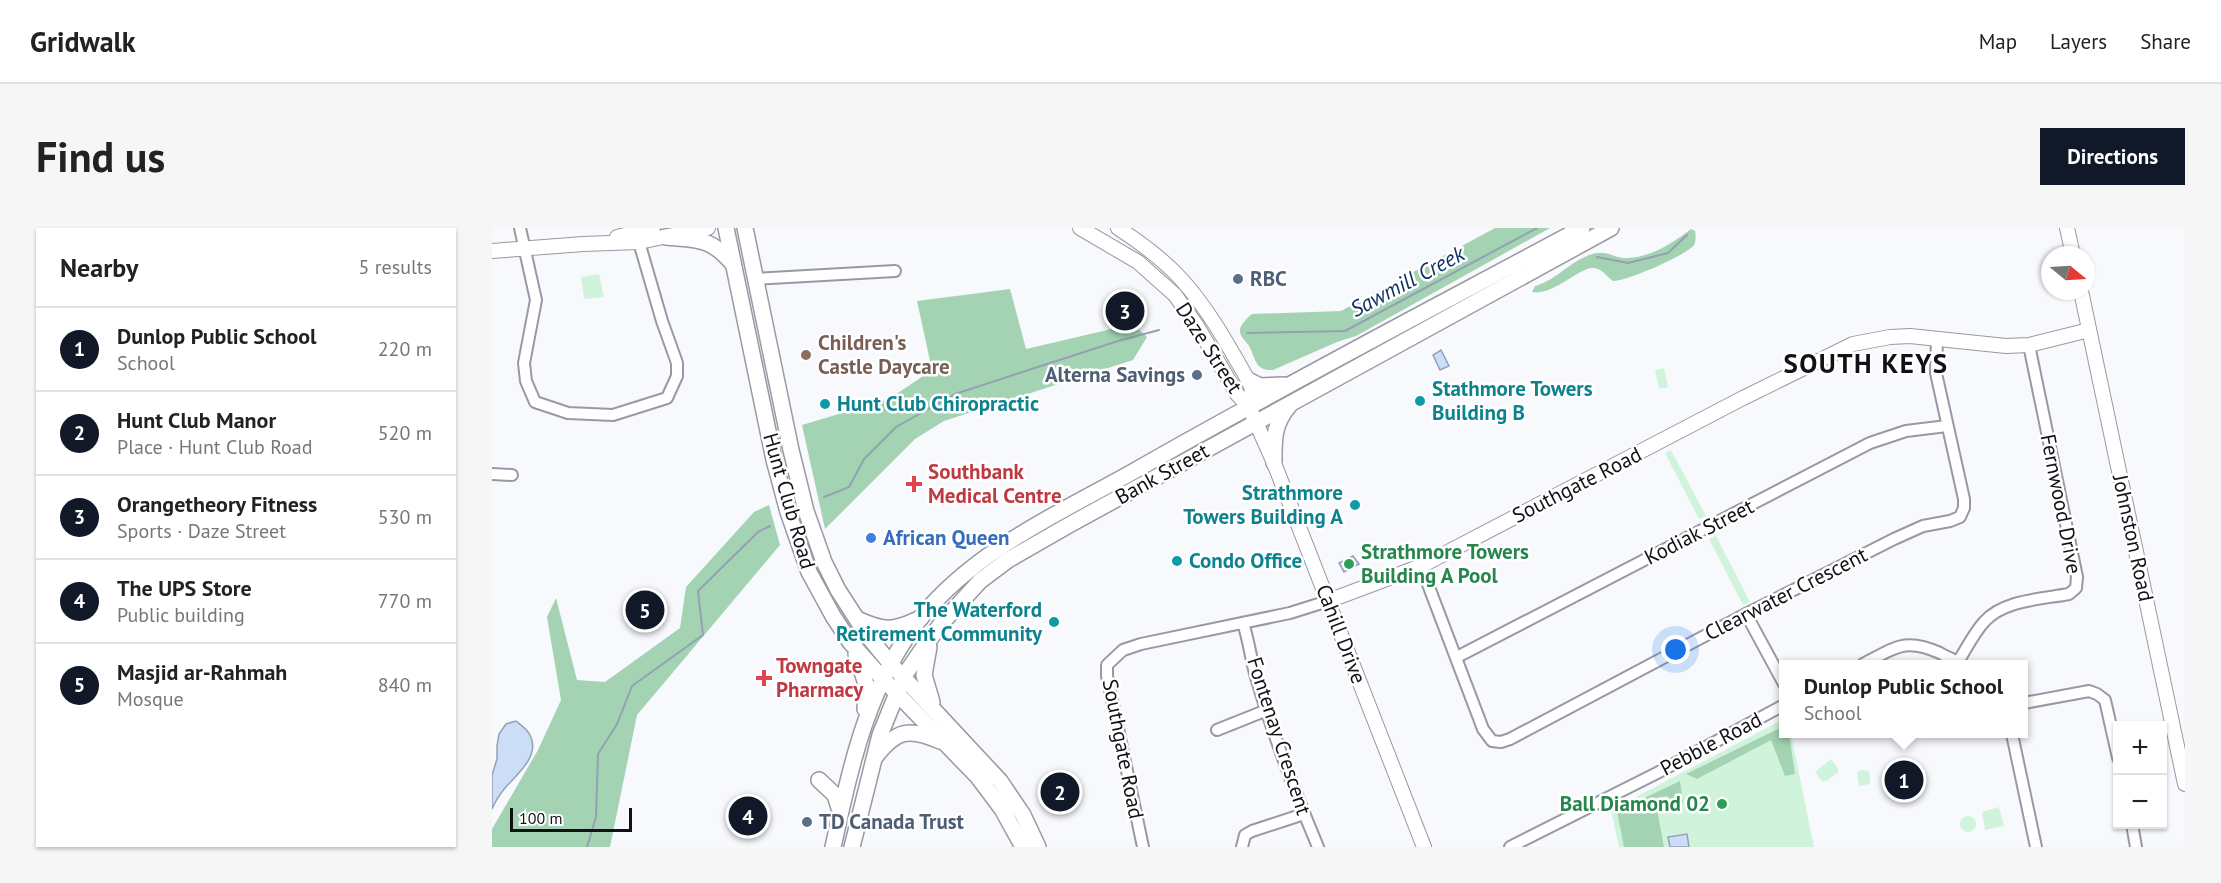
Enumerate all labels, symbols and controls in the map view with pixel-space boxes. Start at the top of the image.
text: Gridwalk [30,23,136,60]
text: Map [1979,28,2017,55]
text: Layers [2050,28,2107,55]
text: Share [2140,28,2191,55]
button: Directions [2040,128,2185,185]
text: Find us [36,129,165,184]
water label: Sawmill Creek [1345,239,1470,323]
north arrow [2041,246,2095,300]
text: Nearby [60,251,138,284]
text: 5 results [359,254,432,280]
place label: RBC [1250,265,1287,292]
marker: RBC [1231,272,1245,286]
pin: 3 [1106,288,1144,334]
street label: Daze Street [1170,297,1249,398]
text: Dunlop Public School [117,322,317,350]
place label: Children's Castle Daycare [818,329,950,380]
text: 1 [74,336,85,362]
text: 220 m [378,336,432,362]
district label: SOUTH KEYS [1783,346,1949,380]
marker: Children's Castle Daycare [799,348,813,362]
text: School [117,350,175,376]
place label: Alterna Savings [1045,361,1185,388]
marker: Alterna Savings [1190,368,1204,382]
place label: Stathmore Towers Building B [1432,375,1593,426]
place label: Hunt Club Chiropractic [837,390,1039,417]
marker: Stathmore Towers Building B [1413,394,1427,408]
marker: Hunt Club Chiropractic [818,397,832,411]
text: Hunt Club Manor [117,406,276,434]
text: 2 [74,420,85,446]
text: 520 m [378,420,432,446]
street label: Hunt Club Road [757,430,822,572]
street label: Fernwood Drive [2035,432,2088,576]
text: Place · Hunt Club Road [117,434,312,460]
street label: Bank Street [1110,437,1213,510]
street label: Southgate Road [1508,440,1646,529]
place label: Southbank Medical Centre [928,458,1062,509]
street label: Johnston Road [2107,471,2160,604]
marker: Southbank Medical Centre [905,475,923,493]
place label: Strathmore Towers Building A [1183,479,1343,530]
text: Orangetheory Fitness [117,490,317,518]
street label: Kodiak Street [1640,492,1758,571]
marker: Strathmore Towers Building A [1348,498,1362,512]
text: 3 [74,504,85,530]
text: 530 m [378,504,432,530]
text: Sports · Daze Street [117,518,286,544]
place label: African Queen [883,524,1010,551]
marker: African Queen [864,531,878,545]
place label: Strathmore Towers Building A Pool [1361,538,1529,589]
street label: Clearwater Crescent [1700,541,1872,646]
place label: Condo Office [1189,547,1302,574]
marker: Condo Office [1170,554,1184,568]
marker: Strathmore Towers Building A Pool [1342,557,1356,571]
text: The UPS Store [117,574,252,602]
street label: Cahill Drive [1310,580,1373,687]
text: 4 [74,588,85,614]
text: 770 m [378,588,432,614]
pin: 5 [626,588,664,632]
place label: The Waterford Retirement Community [836,596,1043,647]
text: Public building [117,602,245,628]
marker: The Waterford Retirement Community [1047,615,1061,629]
your location [1661,635,1690,664]
place label: Towngate Pharmacy [776,652,864,703]
street label: Fontenay Crescent [1241,654,1318,818]
text: Masjid ar-Rahmah [117,658,287,686]
popup [1779,660,2028,738]
marker: Towngate Pharmacy [757,671,771,685]
text: 5 [74,672,85,698]
text: 840 m [378,672,432,698]
text: Dunlop Public School [1804,672,2003,700]
street label: Southgate Road [1097,677,1150,821]
text: Mosque [117,686,184,712]
text: School [1804,700,1862,726]
street label: Pebble Road [1655,706,1766,782]
map controls [2113,721,2167,829]
button: + [2113,721,2167,775]
pin: 1 [1884,758,1924,802]
pin: 2 [1040,770,1080,814]
button: − [2113,775,2167,829]
place label: Ball Diamond 02 [1560,790,1710,817]
pin: 4 [728,794,768,838]
marker: Ball Diamond 02 [1715,797,1729,811]
scale bar [510,805,632,832]
text: 100 m [519,808,562,828]
place label: TD Canada Trust [819,808,965,835]
marker: TD Canada Trust [800,815,814,829]

